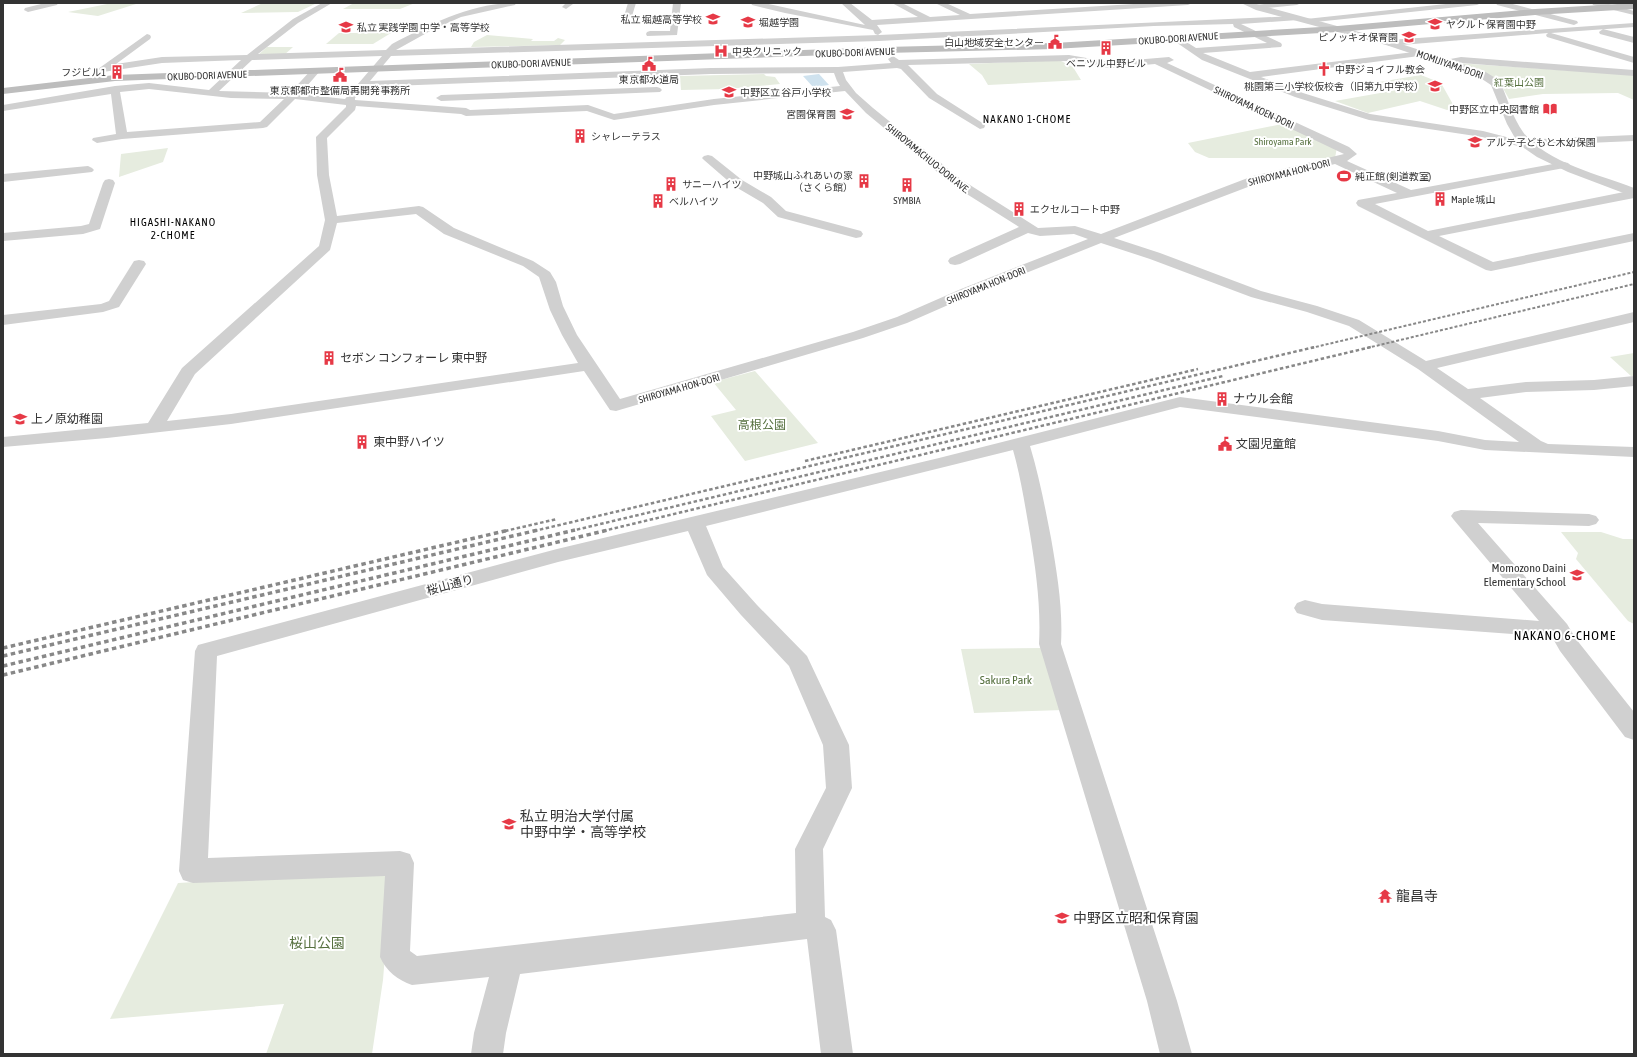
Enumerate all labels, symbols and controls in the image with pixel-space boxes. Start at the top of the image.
school or university icon: 私立 堀越高等学校 [705,11,721,27]
place label: 私立 堀越高等学校 [621,14,702,25]
school or university icon: 堀越学園 [740,14,756,30]
school or university icon: ヤクルト保育園中野 [1427,16,1443,32]
place label: 堀越学園 [759,17,799,28]
school or university icon: 私立 実践学園 中学・高等学校 [338,19,354,35]
place label: ヤクルト保育園中野 [1446,19,1536,30]
place label: 私立 実践学園 中学・高等学校 [357,22,490,33]
school or university icon: ピノッキオ保育園 [1401,29,1417,45]
street label: OKUBO-DORI AVENUE [1138,30,1219,47]
place label: ピノッキオ保育園 [1318,32,1398,43]
public building icon: 白山地域安全センター [1047,34,1063,50]
place label: 白山地域安全センター [944,37,1044,48]
building icon: ベニツル中野ビル [1098,40,1114,56]
hospital icon: 中央クリニック [713,43,729,59]
place label: 中央クリニック [732,46,802,57]
street label: OKUBO-DORI AVENUE [815,46,896,59]
street label: MOMIJIYAMA-DORI [1415,48,1484,81]
public building icon: 東京都水道局 [641,56,657,72]
street label: OKUBO-DORI AVENUE [491,57,572,70]
place label: ベニツル中野ビル [1066,58,1146,69]
church icon: 中野ジョイフル教会 [1316,61,1332,77]
building icon: フジビル1 [109,64,125,80]
place label: 中野ジョイフル教会 [1335,64,1425,75]
place label: フジビル1 [61,67,106,78]
public building icon: 東京都都市整備局再開発事務所 [332,67,348,83]
street label: OKUBO-DORI AVENUE [167,69,248,82]
place label: 東京都水道局 [619,74,679,85]
park label: 紅葉山公園 [1494,77,1544,88]
school or university icon: 桃園第二小学校仮校舎（旧第九中学校） [1427,78,1443,94]
place label: 桃園第二小学校仮校舎（旧第九中学校） [1244,81,1424,92]
school or university icon: 中野区立 谷戸小学校 [721,84,737,100]
street label: SHIROYAMA KOEN-DORI [1212,84,1296,131]
place label: 東京都都市整備局再開発事務所 [270,85,410,96]
place label: 中野区立 谷戸小学校 [740,87,831,98]
library icon: 中野区立中央図書館 [1542,101,1558,117]
place label: 中野区立中央図書館 [1449,104,1539,115]
school or university icon: 宮園保育園 [839,106,855,122]
place label: 宮園保育園 [786,109,836,120]
district label: NAKANO 1-CHOME [983,113,1071,125]
street label: SHIROYAMACHUO-DORI AVE. [884,121,972,196]
building icon: シャレーテラス [572,128,588,144]
place label: シャレーテラス [591,131,661,142]
school or university icon: アルテ子どもと木幼保園 [1467,134,1483,150]
park label: Shiroyama Park [1254,136,1312,147]
place label: アルテ子どもと木幼保園 [1486,137,1596,148]
street label: SHIROYAMA HON-DORI [1247,157,1331,188]
sports icon: 純正館 (剣道教室) [1336,168,1352,184]
place label: 中野城山ふれあいの家 （さくら館） [753,170,853,193]
place label: 純正館 (剣道教室) [1355,171,1431,182]
building icon: 中野城山ふれあいの家 （さくら館） [856,173,872,189]
building icon: サニーハイツ [663,176,679,192]
building icon: SYMBIA [899,177,915,193]
place label: サニーハイツ [682,179,742,190]
building icon: Maple 城山 [1432,191,1448,207]
building icon: ベルハイツ [650,193,666,209]
place label: Maple 城山 [1451,194,1496,205]
place label: SYMBIA [893,195,921,206]
place label: ベルハイツ [669,196,719,207]
building icon: エクセルコート中野 [1011,201,1027,217]
place label: エクセルコート中野 [1030,204,1120,215]
district label: HIGASHI-NAKANO 2-CHOME [130,216,216,241]
street label: SHIROYAMA HON-DORI [945,265,1027,306]
building icon: セボン コンフォーレ 東中野 [321,350,337,366]
place label: セボン コンフォーレ 東中野 [340,351,487,365]
street label: SHIROYAMA HON-DORI [637,372,721,405]
building icon: ナウル会館 [1214,391,1230,407]
place label: ナウル会館 [1233,392,1293,406]
school or university icon: 上ノ原幼稚園 [12,411,28,427]
place label: 上ノ原幼稚園 [31,412,103,426]
park label: 高根公園 [738,418,786,432]
building icon: 東中野ハイツ [354,434,370,450]
place label: 東中野ハイツ [373,435,445,449]
public building icon: 文園児童館 [1217,436,1233,452]
place label: 文園児童館 [1236,437,1296,451]
place label: Momozono Daini Elementary School [1484,561,1567,589]
school or university icon: Momozono Daini Elementary School [1569,567,1585,583]
street label: 桜山通り [425,572,475,598]
district label: NAKANO 6-CHOME [1514,628,1616,643]
park label: Sakura Park [980,673,1033,687]
place label: 私立 明治大学付属 中野中学・高等学校 [520,808,646,840]
school or university icon: 私立 明治大学付属 中野中学・高等学校 [501,816,517,832]
temple icon: 龍昌寺 [1377,888,1393,904]
place label: 龍昌寺 [1396,888,1438,904]
school or university icon: 中野区立昭和保育園 [1054,910,1070,926]
place label: 中野区立昭和保育園 [1073,910,1199,926]
park label: 桜山公園 [289,935,345,951]

